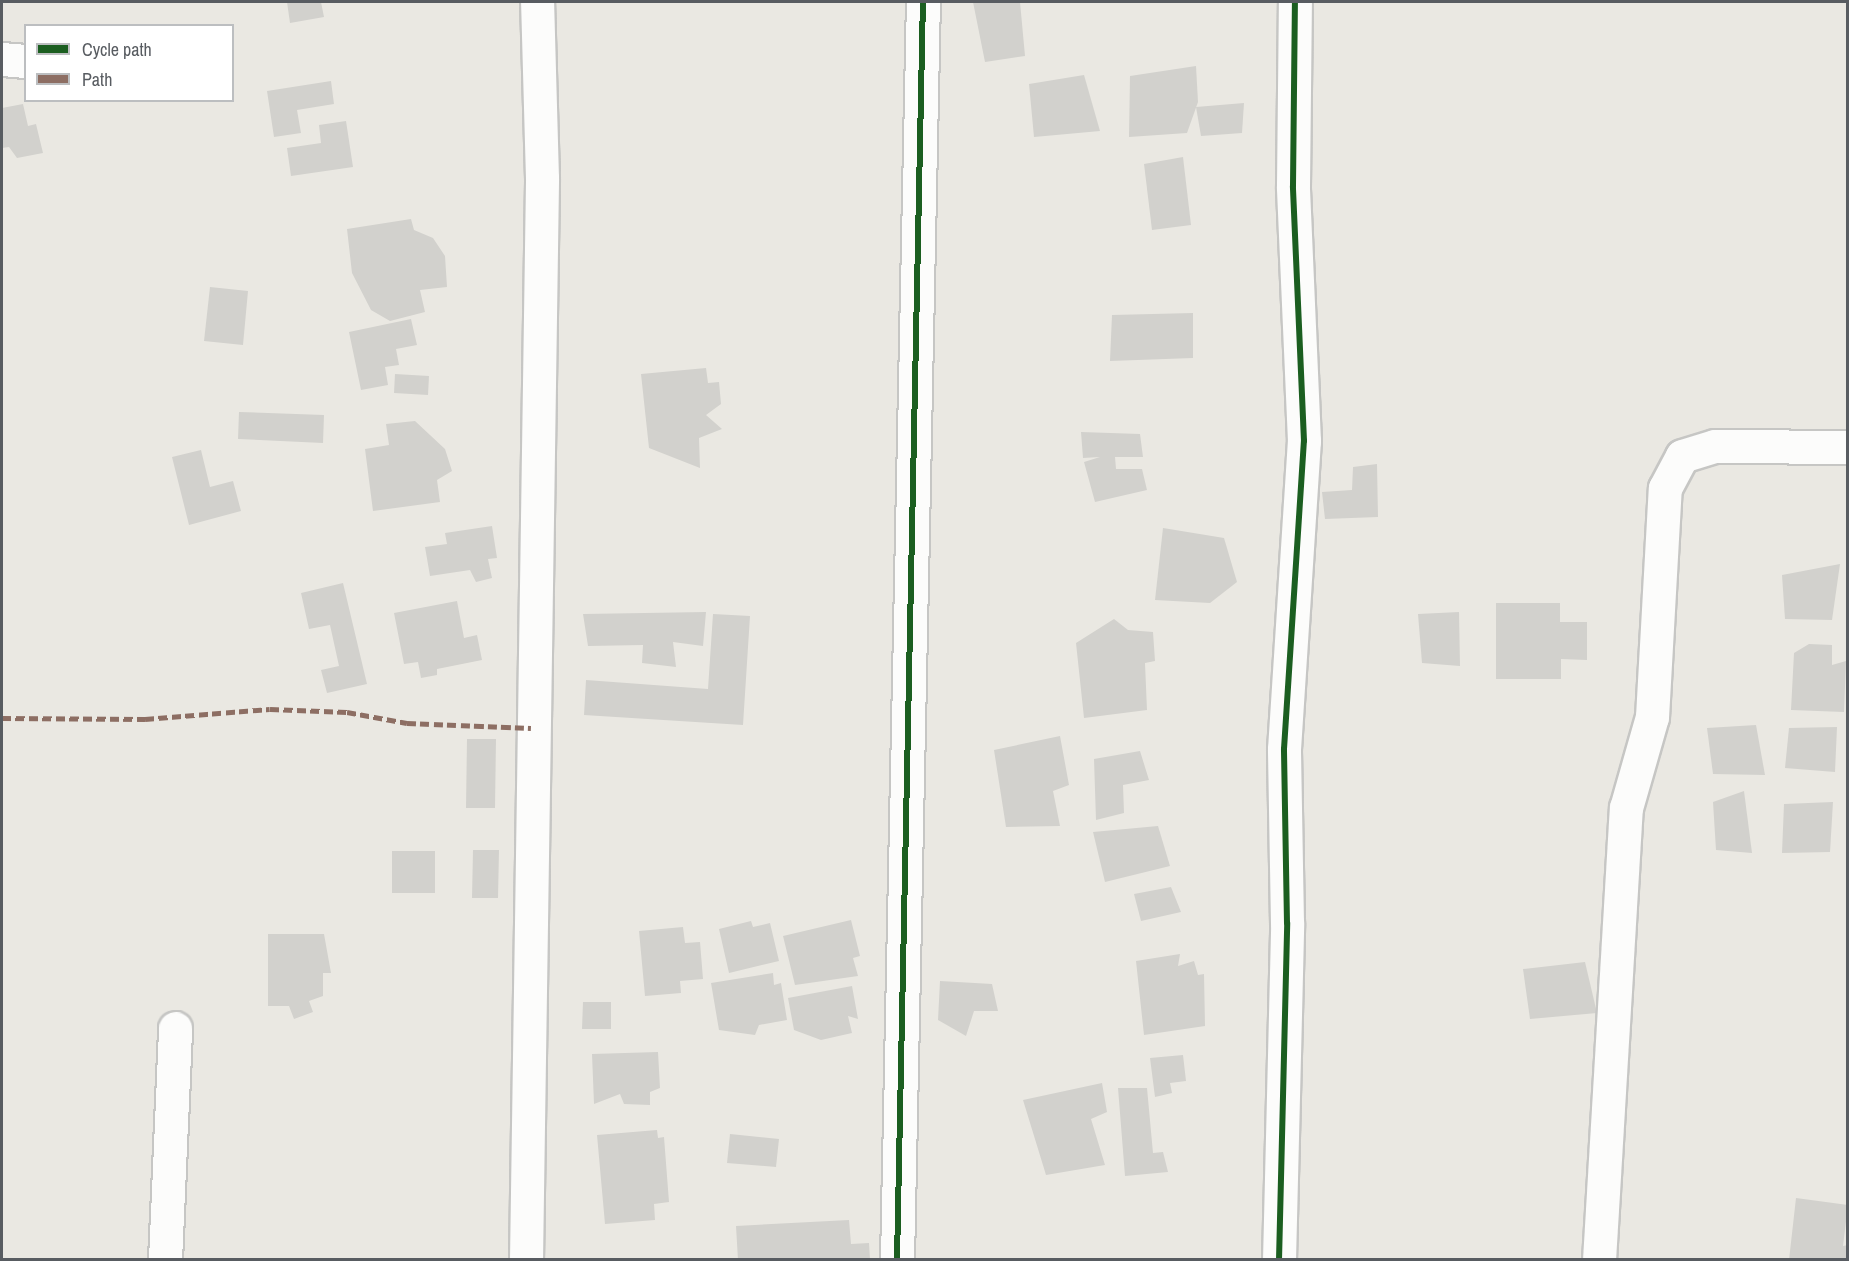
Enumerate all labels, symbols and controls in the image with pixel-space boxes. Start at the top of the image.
legend [24,24,234,102]
text: Cycle path [82,37,152,62]
text: Path [82,67,112,92]

